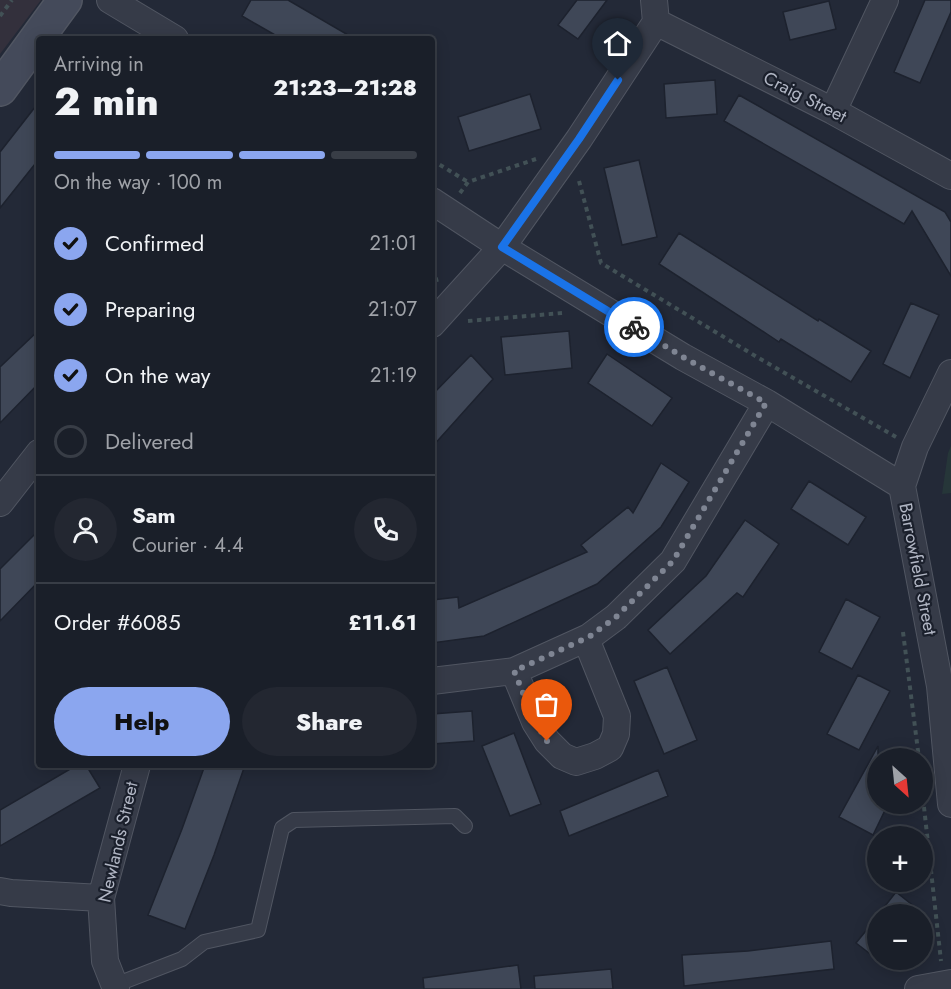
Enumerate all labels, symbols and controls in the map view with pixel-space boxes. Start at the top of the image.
pin [592,18,643,80]
icon: home [601,27,634,60]
text: Arriving in [54,50,144,79]
street label: Craig Street [759,65,852,129]
text: 21:23–21:28 [273,71,417,103]
text: 2 min [54,73,159,130]
text: On the way · 100 m [54,168,222,197]
icon: check [54,227,87,260]
text: Confirmed [105,227,204,259]
text: 21:01 [370,229,417,258]
icon: check [54,293,87,326]
text: Preparing [105,293,196,325]
text: 21:07 [368,295,417,324]
courier [604,297,664,357]
icon: bike [618,311,651,344]
icon: check [54,359,87,392]
text: On the way [105,359,210,391]
text: 21:19 [370,361,417,390]
text: Delivered [105,425,194,457]
button: person [54,498,117,561]
button: phone [354,498,417,561]
text: Sam [132,499,176,531]
street label: Barrowfield Street [892,501,944,638]
text: Courier · 4.4 [132,531,244,560]
text: Order #6085 [54,606,181,638]
text: £11.61 [348,606,417,638]
pin [521,679,572,741]
button: Help [54,687,230,756]
button: Share [242,687,417,756]
icon: bag [530,688,563,721]
north arrow [867,748,933,814]
map controls [867,748,933,970]
street label: Newlands Street [91,778,145,905]
button: + [867,826,933,892]
button: − [867,904,933,970]

